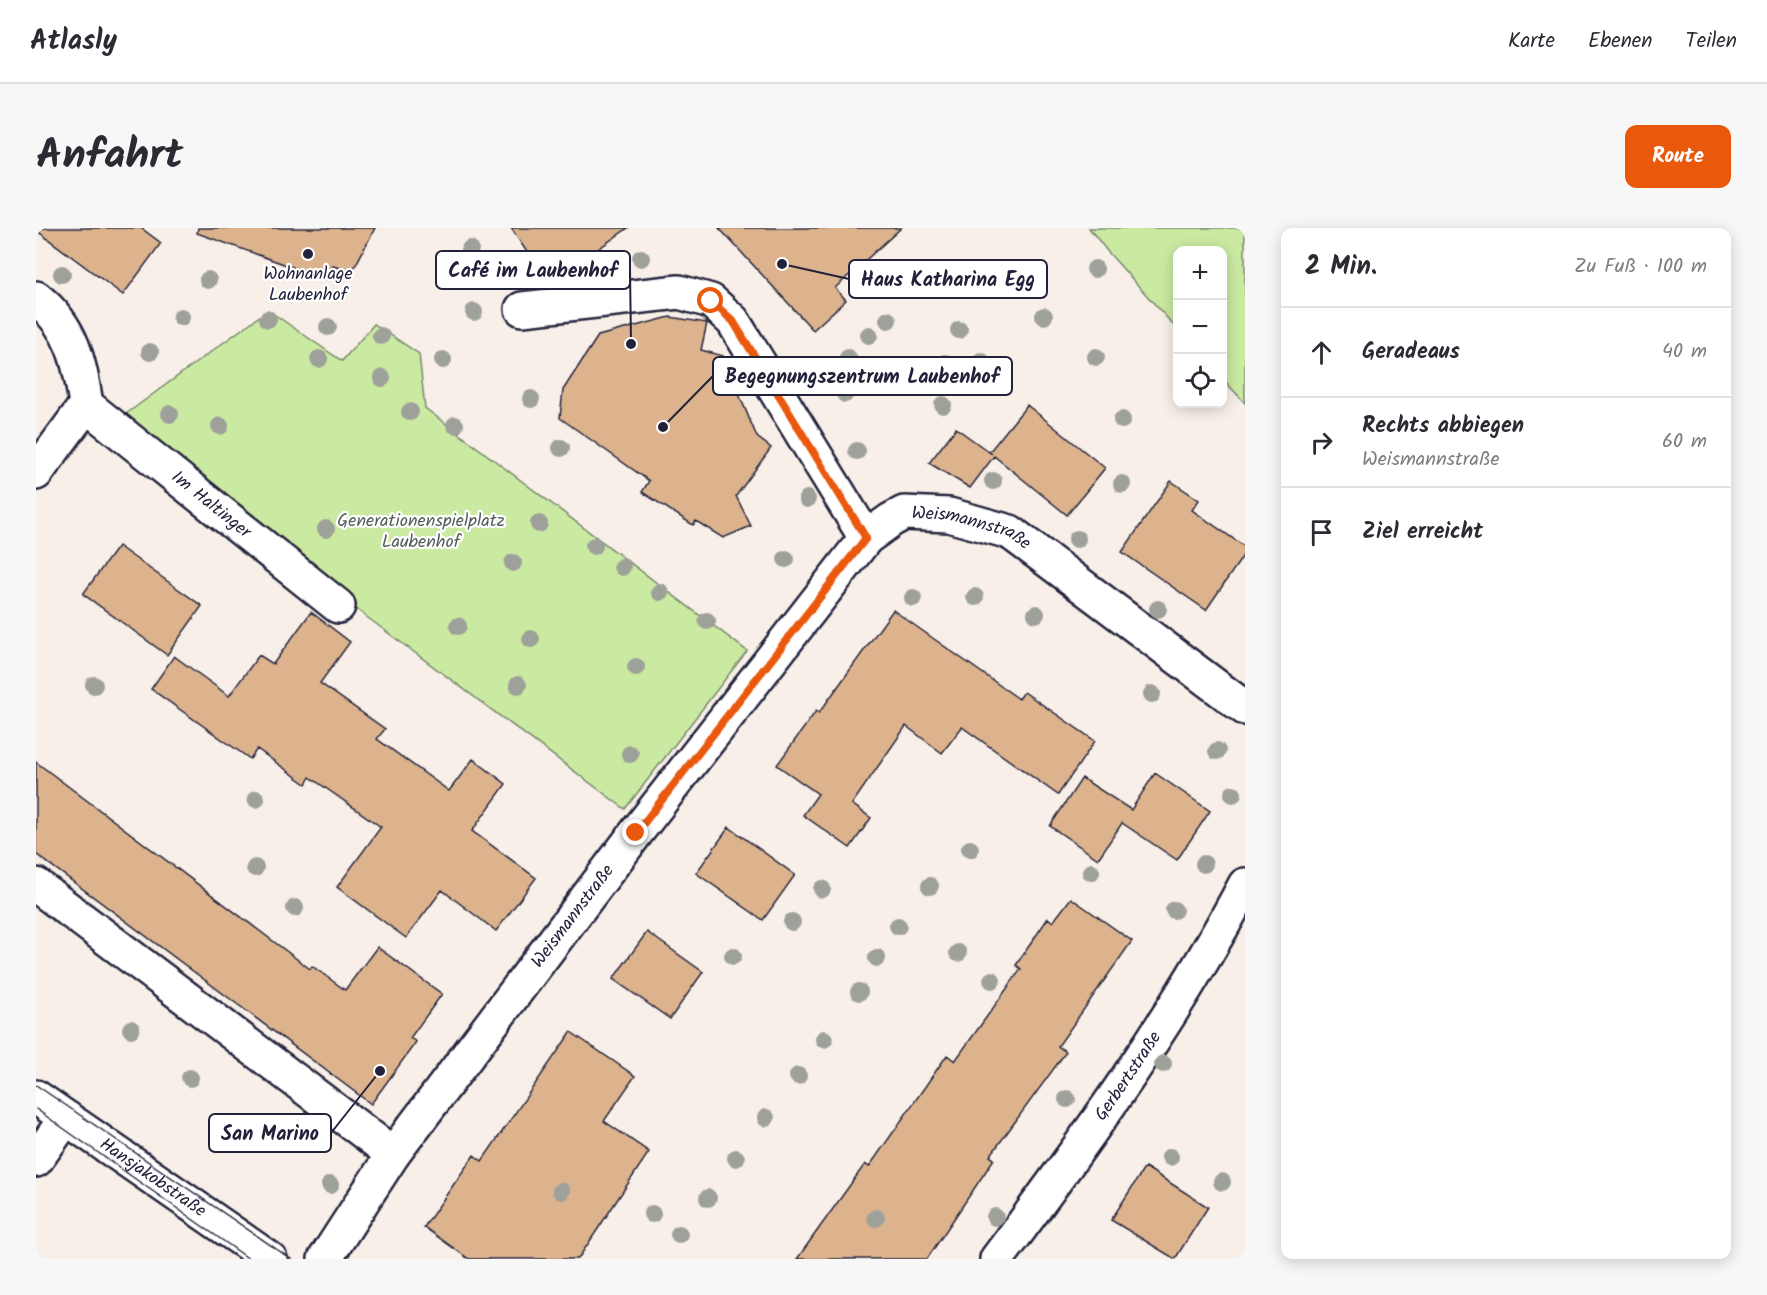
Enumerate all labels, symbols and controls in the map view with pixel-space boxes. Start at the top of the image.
text: Atlasly [30,19,117,64]
text: Karte [1508,25,1555,58]
text: Ebenen [1588,25,1653,58]
text: Teilen [1686,25,1737,58]
text: Anfahrt [36,123,183,190]
button: Route [1625,125,1731,188]
map controls [1173,246,1227,408]
button: + [1173,246,1227,300]
text: 2 Min. [1305,246,1377,288]
marker: Wohnanlage Laubenhof [301,247,315,261]
callout: Café im Laubenhof [436,251,630,289]
text: Zu Fuß · 100 m [1574,251,1707,283]
text: Café im Laubenhof [448,256,620,288]
place label: Wohnanlage Laubenhof [263,260,353,310]
callout: Haus Katharina Egg [849,260,1047,298]
text: Haus Katharina Egg [861,265,1035,297]
route start [697,287,723,313]
button: − [1173,300,1227,354]
text: Geradeaus [1362,335,1460,370]
icon: ahead [1305,336,1338,369]
text: 40 m [1662,336,1707,368]
button: locate [1173,354,1227,408]
callout: Begegnungszentrum Laubenhof [713,357,1012,395]
text: Begegnungszentrum Laubenhof [725,362,1002,394]
text: Rechts abbiegen [1362,409,1524,444]
icon: right [1305,426,1338,459]
text: 60 m [1662,426,1707,458]
text: Weismannstraße [1362,444,1500,476]
street label: Im Haltinger [165,464,258,547]
street label: Weismannstraße [911,499,1037,558]
park label: Generationenspielplatz Laubenhof [337,507,505,557]
text: Ziel erreicht [1362,515,1483,550]
icon: arrive [1305,516,1338,549]
route end [622,819,648,845]
street label: Weismannstraße [524,858,622,975]
street label: Gerbertstraße [1087,1026,1169,1127]
callout: San Marino [209,1114,331,1152]
text: San Marino [221,1119,319,1151]
street label: Hansjakobstraße [93,1130,212,1225]

